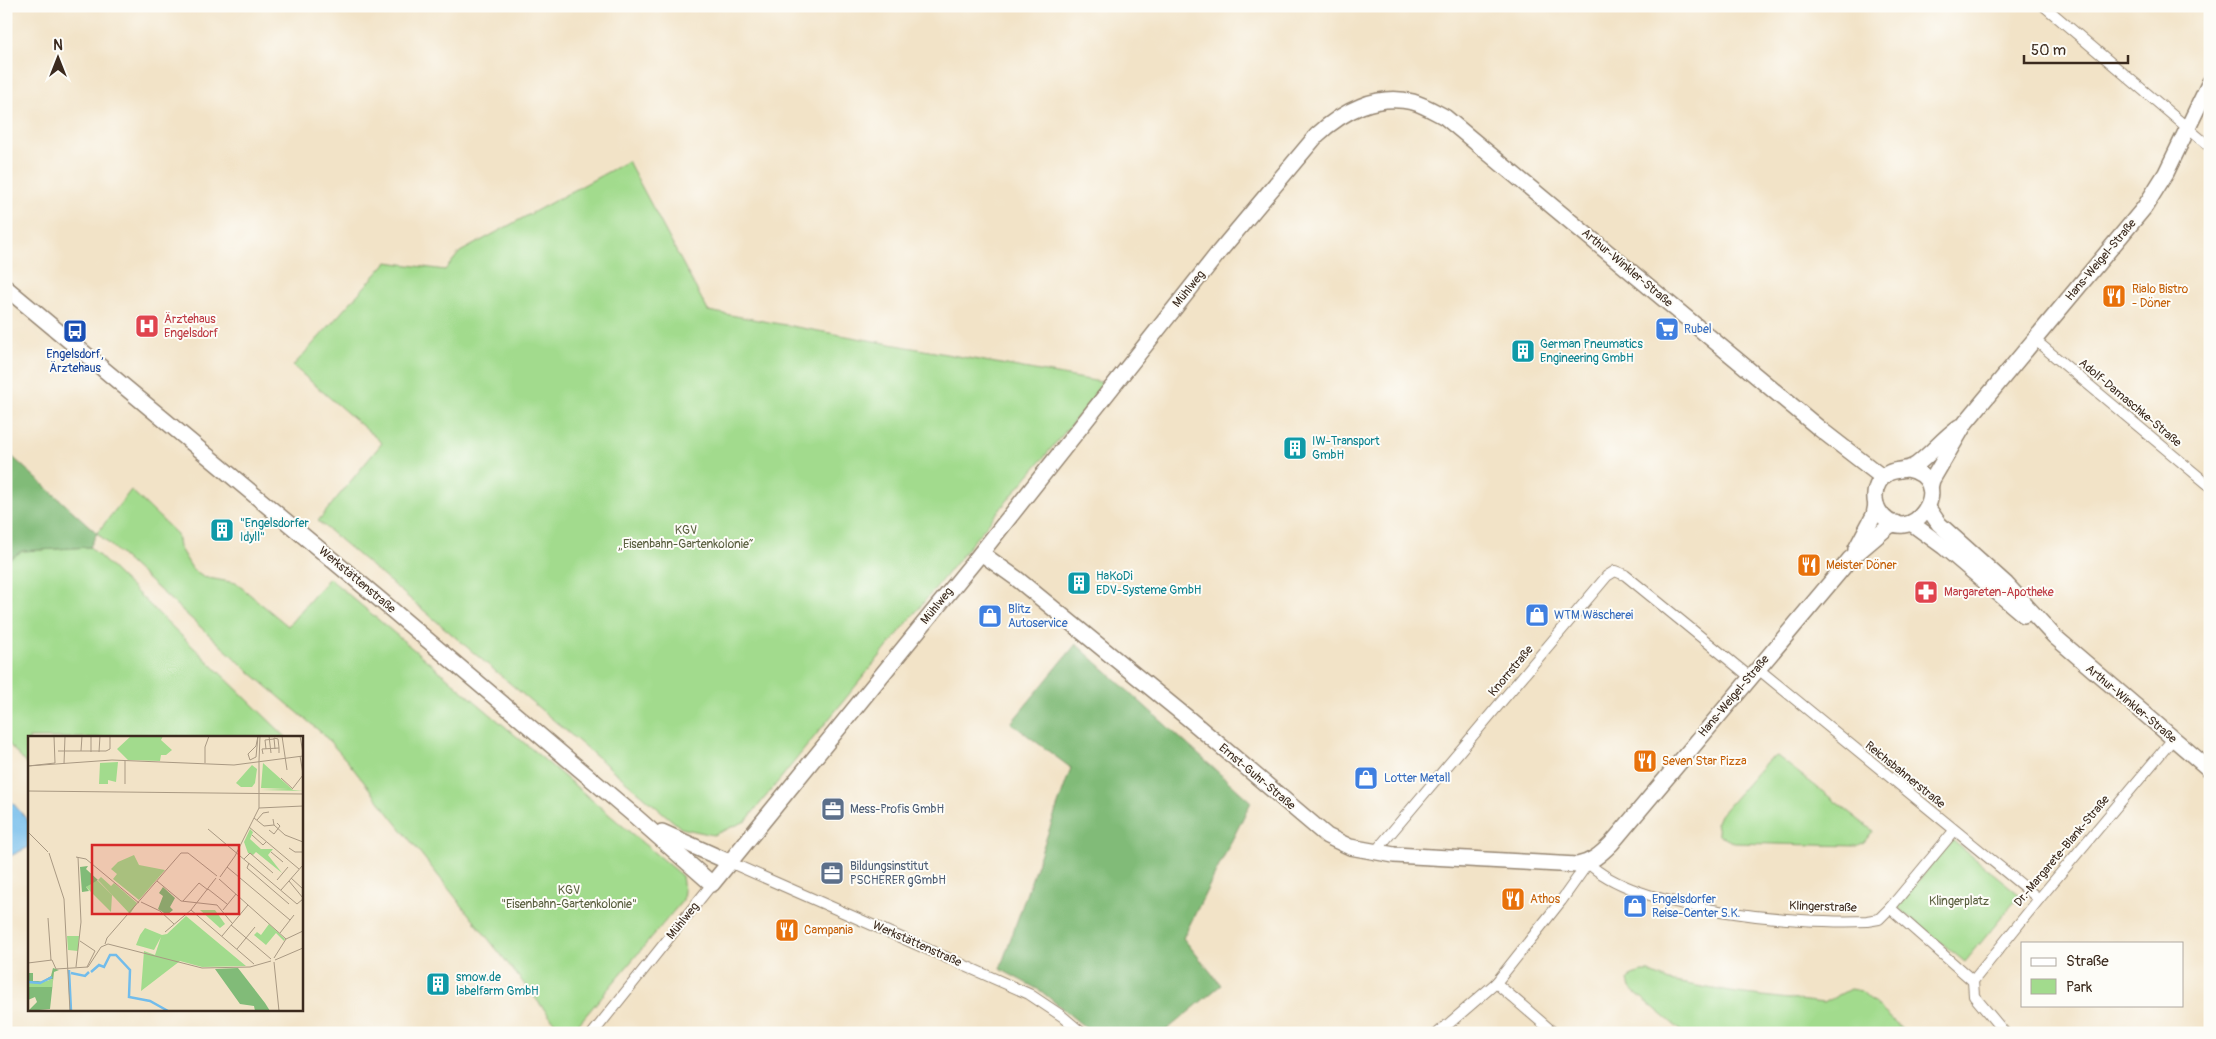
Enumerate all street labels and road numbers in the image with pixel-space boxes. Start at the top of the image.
street label: Hans-Weigel-Straße [2062,216,2140,304]
street label: Arthur-Winkler-Straße [1578,226,1676,311]
street label: Mühlweg [1170,267,1208,311]
street label: Adolf-Damaschke-Straße [2076,356,2184,450]
street label: Werkstättenstraße [315,543,399,617]
street label: Mühlweg [918,584,956,628]
street label: Knorrstraße [1485,642,1537,699]
street label: Hans-Weigel-Straße [1695,652,1773,740]
street label: Arthur-Winkler-Straße [2082,662,2180,747]
street label: Reichsbahnerstraße [1862,738,1948,812]
street label: Ernst-Guhr-Straße [1216,741,1298,814]
street label: Dr.-Margarete-Blank-Straße [2011,792,2113,910]
street label: Klingerstraße [1789,898,1857,916]
street label: Mühlweg [664,899,702,943]
street label: Werkstättenstraße [870,918,964,970]

